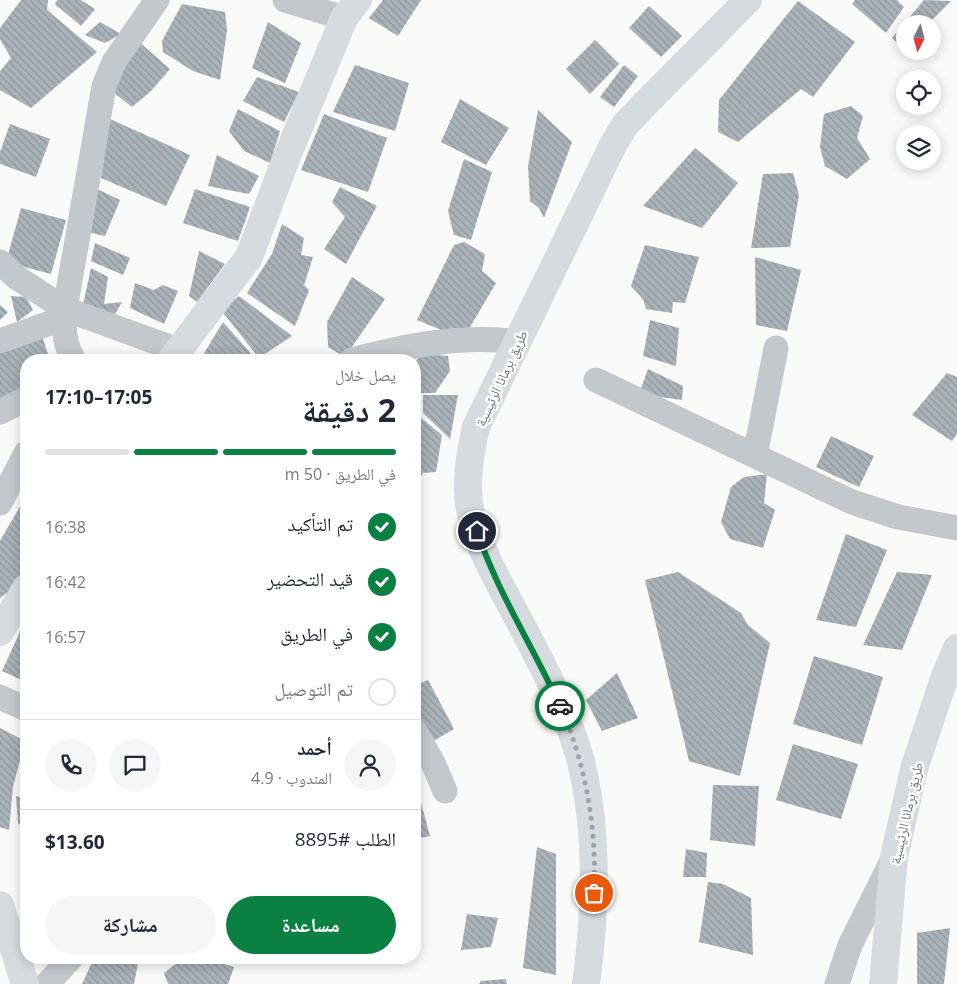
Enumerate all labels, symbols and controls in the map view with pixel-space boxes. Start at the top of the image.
north arrow [896,15,941,60]
map controls [896,15,941,170]
button: locate [896,70,941,115]
button: layers [896,125,941,170]
street label: طريق برمانا الرئيسية [470,327,533,430]
text: يصل خلال [335,364,396,386]
text: 17:05–17:10 [45,384,152,410]
text: 2 دقيقة [302,388,396,431]
text: في الطريق · 50 m [285,463,396,485]
pin [456,510,498,552]
text: تم التأكيد [288,511,353,537]
icon: check [368,513,396,541]
text: 16:38 [45,516,86,538]
icon: home [463,517,491,545]
text: قيد التحضير [267,566,353,592]
icon: check [368,568,396,596]
text: 16:42 [45,571,86,593]
text: في الطريق [280,621,353,647]
icon: check [368,623,396,651]
text: 16:57 [45,626,86,648]
text: تم التوصيل [274,676,353,702]
courier [535,681,585,731]
icon: car [546,692,574,720]
text: أحمد [297,735,332,761]
button: phone [45,739,97,791]
button: chat [109,739,161,791]
button: person [344,739,396,791]
street label: طريق برمانا الرئيسية [885,760,928,866]
text: المندوب · 4.9 [251,767,332,789]
text: الطلب #8895 [295,826,396,852]
text: $13.60 [45,829,105,855]
pin [573,872,615,914]
icon: bag [580,879,608,907]
button: مشاركة [45,896,216,954]
button: مساعدة [226,896,396,954]

